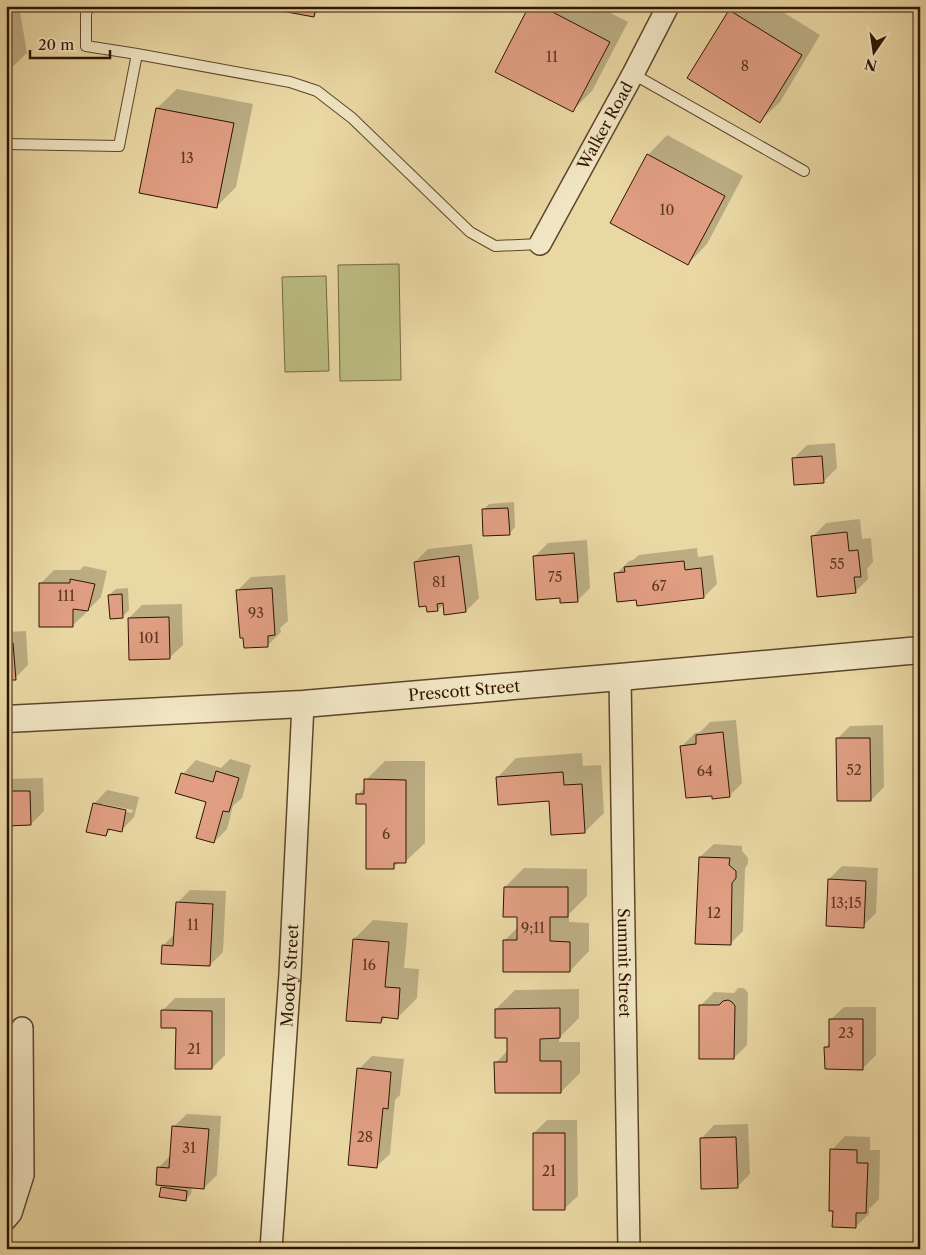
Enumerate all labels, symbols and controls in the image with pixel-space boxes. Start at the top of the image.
scale bar [30,28,110,60]
north arrow [848,28,898,78]
text: 20 m [38,35,74,54]
house number: 11 [546,48,558,66]
text: N [863,55,879,75]
house number: 8 [741,57,749,75]
street label: Walker Road [572,78,637,174]
house number: 13 [180,149,194,167]
house number: 10 [660,201,674,219]
house number: 55 [829,555,845,573]
house number: 75 [548,568,562,586]
house number: 81 [432,573,446,591]
house number: 67 [652,577,667,595]
house number: 111 [57,587,75,605]
house number: 93 [248,604,264,622]
house number: 101 [139,629,159,647]
street label: Prescott Street [407,676,521,705]
house number: 52 [846,761,862,779]
house number: 64 [697,762,713,780]
house number: 6 [382,825,390,843]
house number: 13;15 [830,894,862,912]
house number: 12 [707,904,721,922]
street label: Summit Street [614,908,635,1018]
house number: 11 [187,916,199,934]
house number: 9;11 [521,919,545,937]
street label: Moody Street [276,923,302,1028]
house number: 16 [362,956,376,974]
house number: 23 [838,1024,854,1042]
house number: 21 [187,1040,201,1058]
house number: 28 [357,1128,373,1146]
house number: 31 [182,1139,196,1157]
house number: 21 [542,1162,556,1180]

